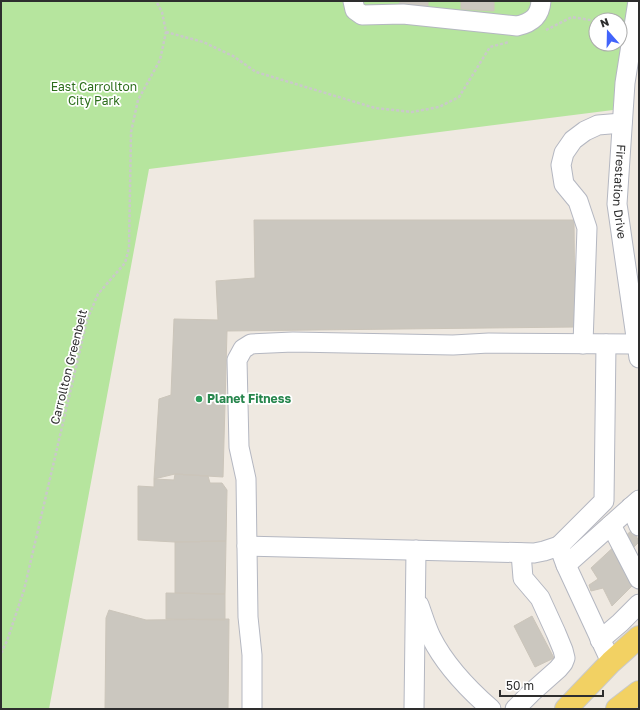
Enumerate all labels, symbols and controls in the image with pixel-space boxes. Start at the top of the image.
north arrow [588,12,628,52]
text: N [598,15,611,30]
park label: East Carrollton City Park [51,79,137,108]
street label: Firestation Drive [610,144,630,240]
street label: Carrollton Greenbelt [47,307,90,426]
place label: Planet Fitness [207,391,291,406]
marker: Planet Fitness [194,394,204,404]
scale bar [500,672,603,698]
text: 50 m [506,678,534,693]

